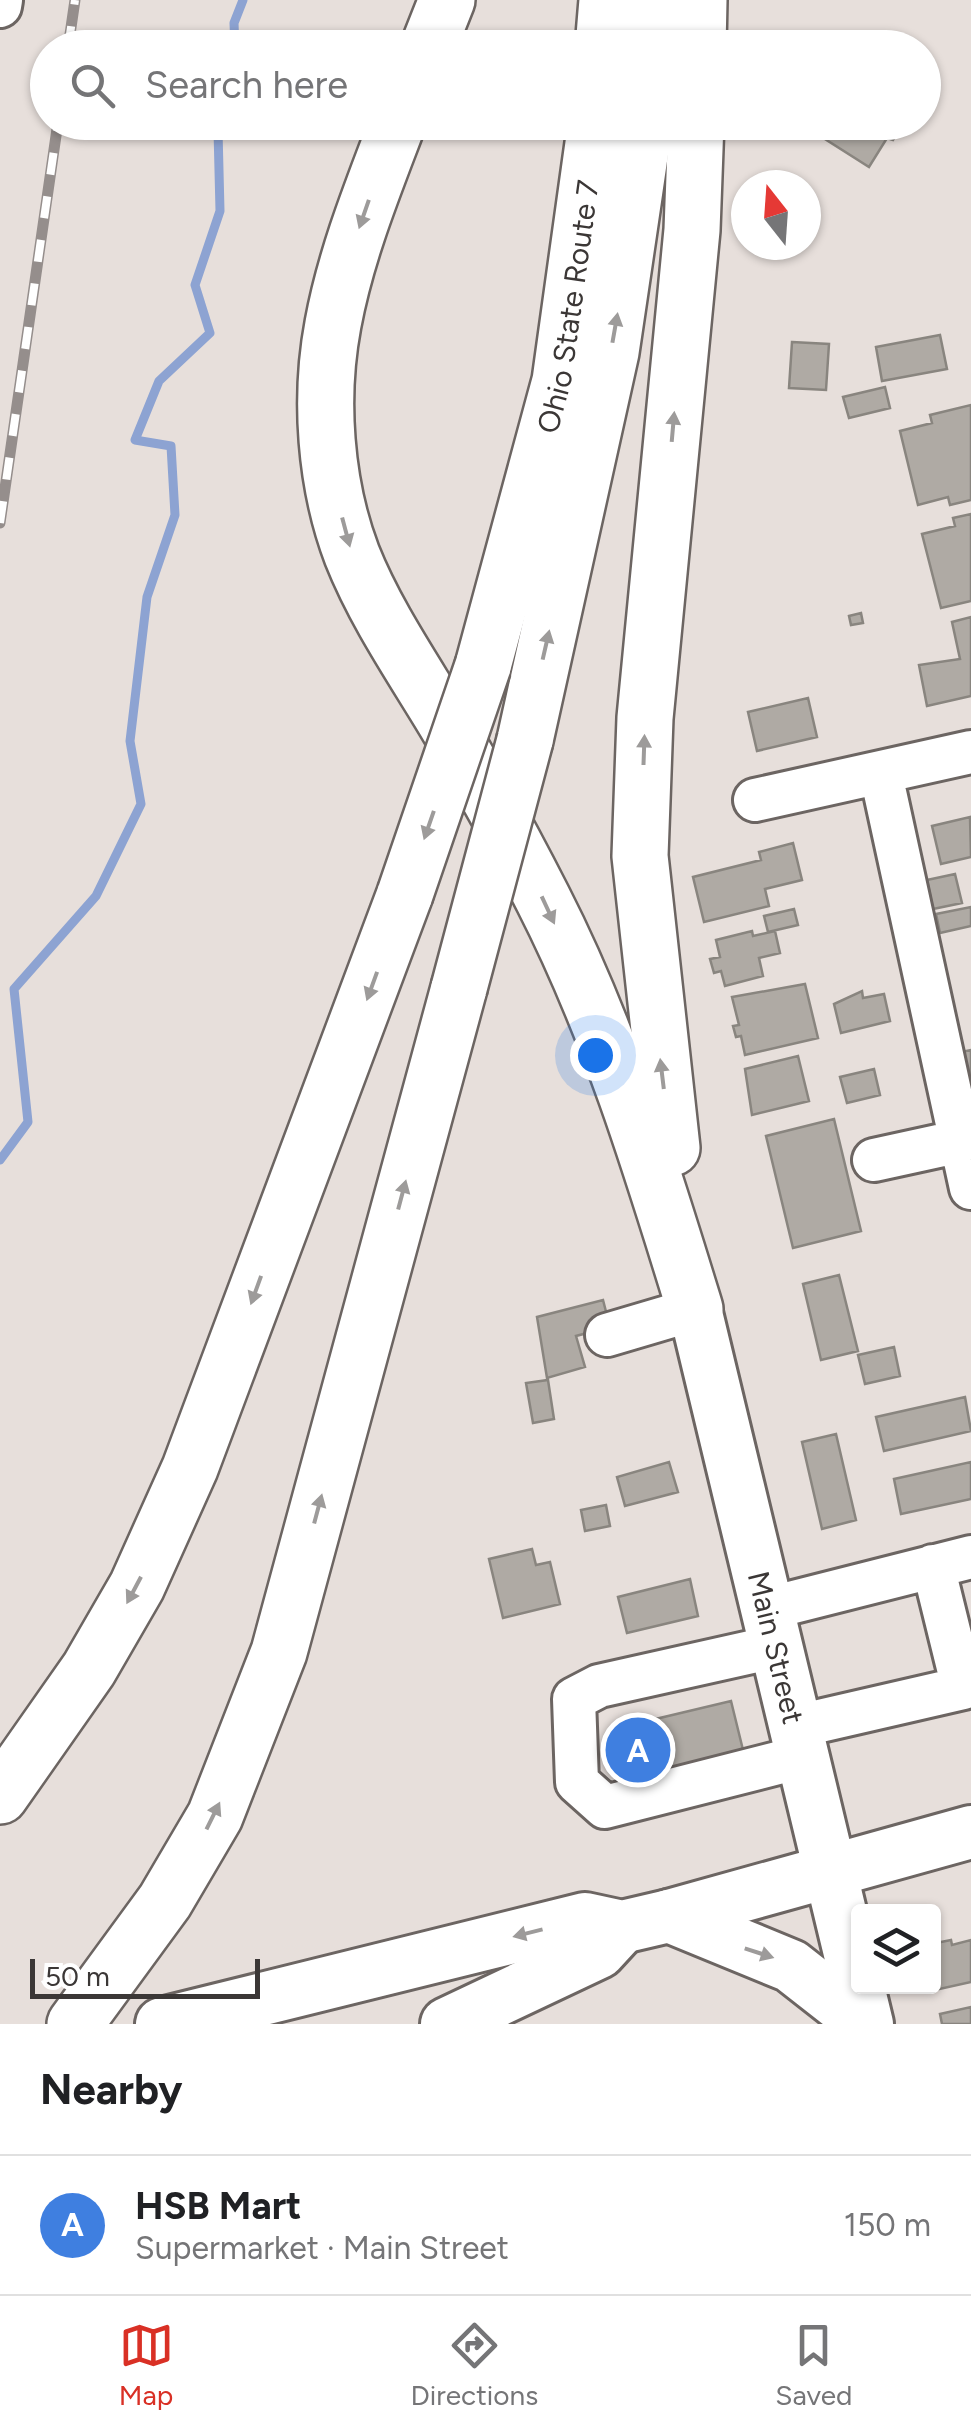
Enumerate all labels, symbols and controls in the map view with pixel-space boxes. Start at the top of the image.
search box [30,30,941,140]
icon: search [65,58,120,113]
text: Search here [145,62,348,108]
north arrow [731,170,821,260]
street label: Ohio State Route 7 [528,178,606,437]
one-way arrow [355,199,370,229]
one-way arrow [608,311,623,343]
one-way arrow [666,410,682,442]
one-way arrow [339,517,355,548]
one-way arrow [539,629,554,660]
one-way arrow [636,734,652,766]
one-way arrow [420,810,435,840]
one-way arrow [540,896,557,925]
one-way arrow [364,971,379,1001]
your location [570,1030,621,1081]
one-way arrow [654,1058,670,1089]
one-way arrow [395,1179,411,1210]
one-way arrow [248,1275,263,1305]
one-way arrow [310,1493,326,1524]
street label: Main Street [740,1567,813,1727]
one-way arrow [126,1576,143,1605]
pin: A [606,1712,670,1788]
one-way arrow [204,1802,221,1831]
map controls [851,1904,941,1994]
button: layers [851,1904,941,1994]
one-way arrow [512,1926,543,1941]
one-way arrow [744,1946,774,1961]
scale bar [30,1954,260,1998]
text: 50 m [45,1959,110,1993]
text: Nearby [40,2064,182,2115]
text: HSB Mart [135,2183,301,2229]
text: A [61,2206,84,2244]
text: 150 m [844,2206,931,2244]
text: Supermarket · Main Street [135,2229,509,2267]
tab: Map [119,2318,174,2412]
tab: Directions [411,2318,538,2412]
tab: Saved [775,2318,852,2412]

